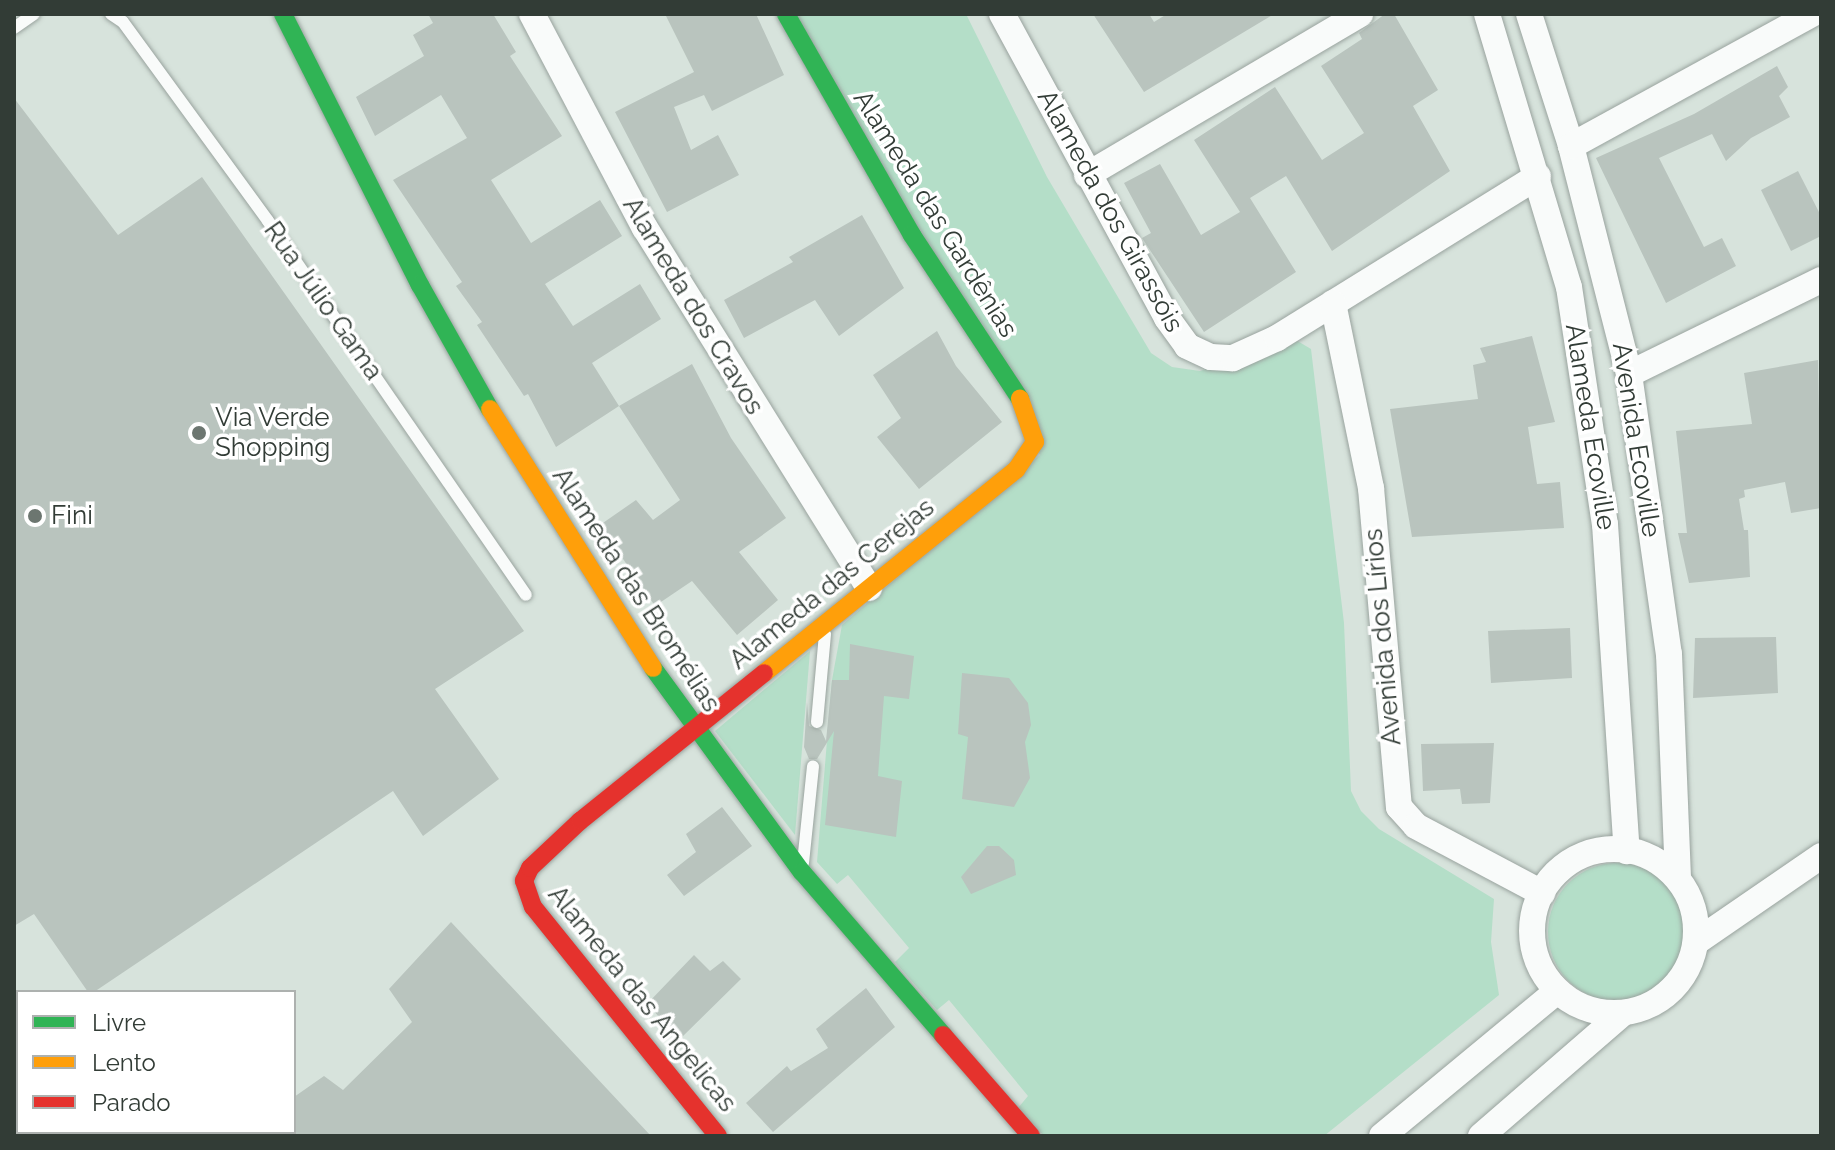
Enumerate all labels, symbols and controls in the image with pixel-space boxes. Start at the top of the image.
street label: Alameda dos Girassóis [1030,84,1190,338]
street label: Alameda das Gardênias [846,85,1024,343]
street label: Alameda dos Cravos [616,192,770,420]
street label: Rua Júlio Gama [257,216,389,386]
street label: Alameda Ecoville [1558,322,1622,532]
street label: Avenida Ecoville [1605,340,1667,540]
place label: Via Verde Shopping [215,402,330,464]
marker: Via Verde Shopping [190,424,208,442]
street label: Alameda das Bromélias [545,462,727,718]
street label: Alameda das Cerejas [723,492,941,676]
place label: Fini [51,500,93,532]
marker: Fini [26,507,44,525]
street label: Avenida dos Lírios [1358,527,1408,747]
street label: Alameda das Angelicas [541,879,743,1119]
legend [16,990,296,1134]
text: Livre [92,1008,146,1037]
text: Lento [92,1048,156,1077]
text: Parado [92,1088,171,1117]

